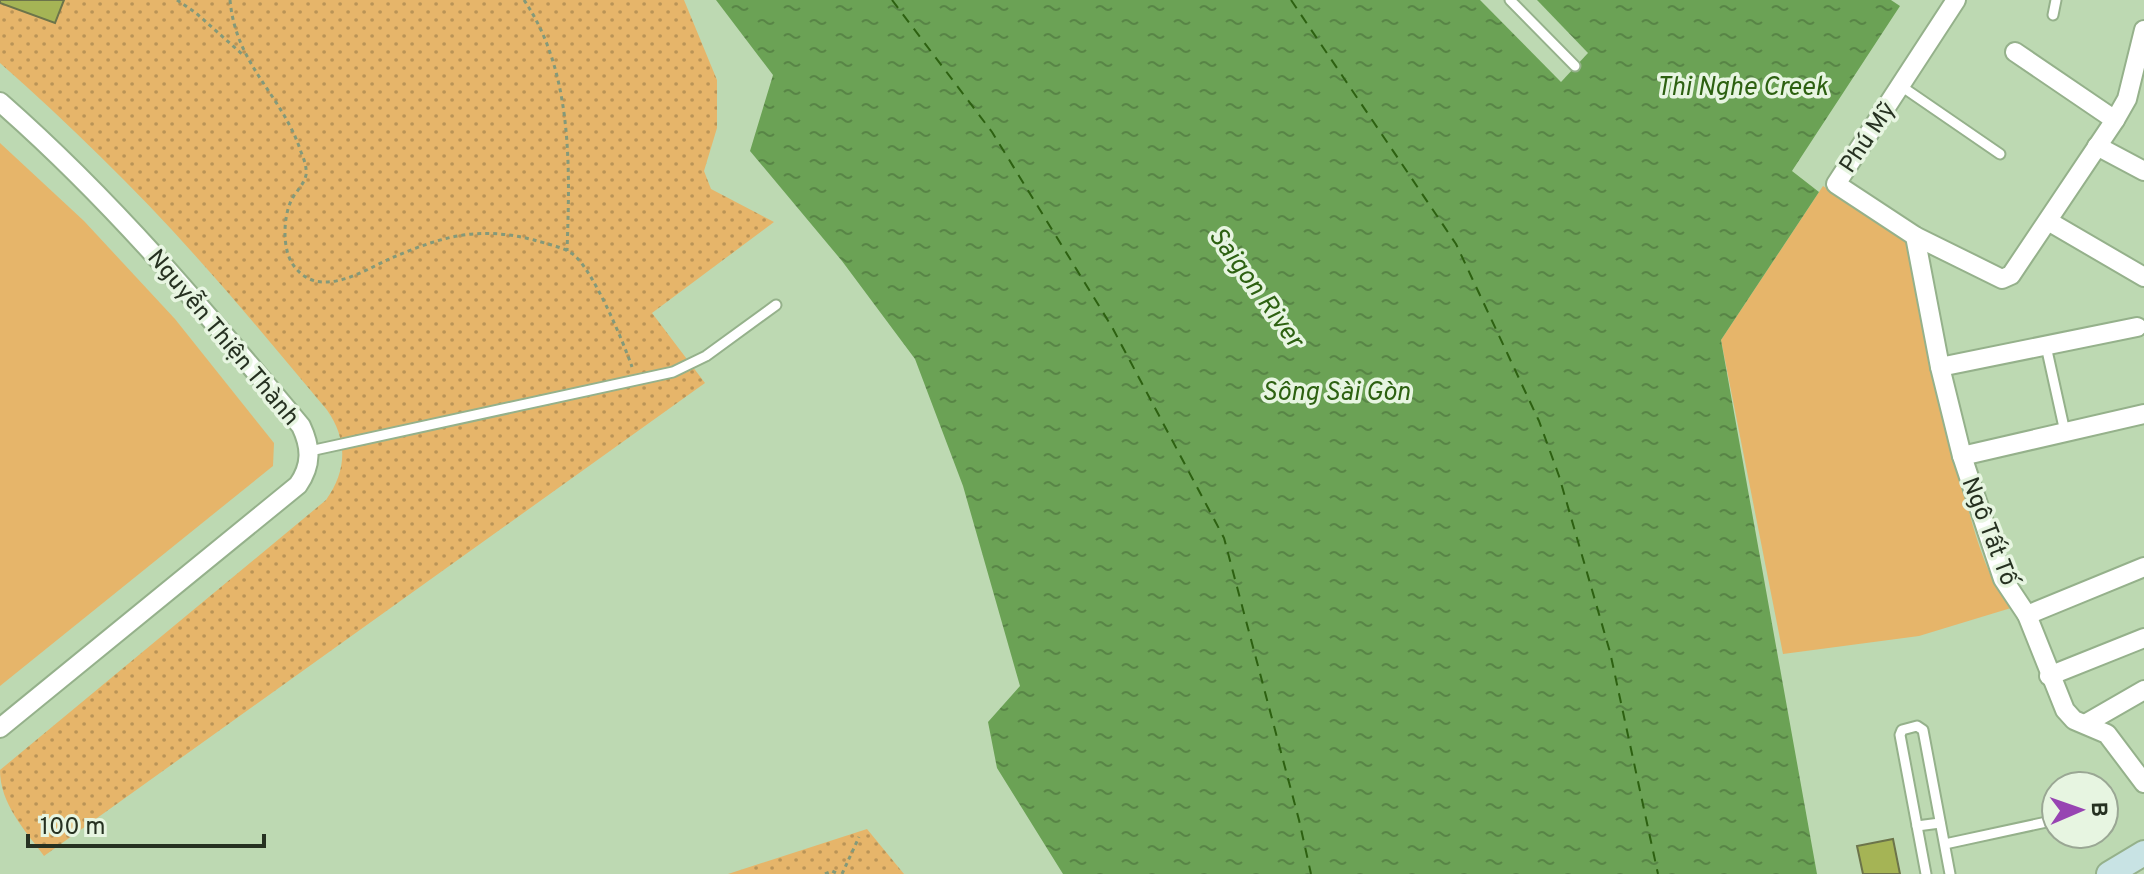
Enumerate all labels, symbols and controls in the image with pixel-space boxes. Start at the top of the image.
water label: Thi Nghe Creek [1656,72,1829,105]
street label: Phú Mỹ [1834,97,1903,180]
water label: Saigon River [1200,221,1311,357]
street label: Nguyễn Thiện Thành [140,243,307,433]
water label: Sông Sài Gòn [1262,377,1410,410]
street label: Ngô Tất Tố [1954,473,2024,593]
north arrow [2040,770,2120,850]
scale bar [28,798,264,848]
text: B [2084,801,2111,817]
text: 100 m [40,813,106,843]

